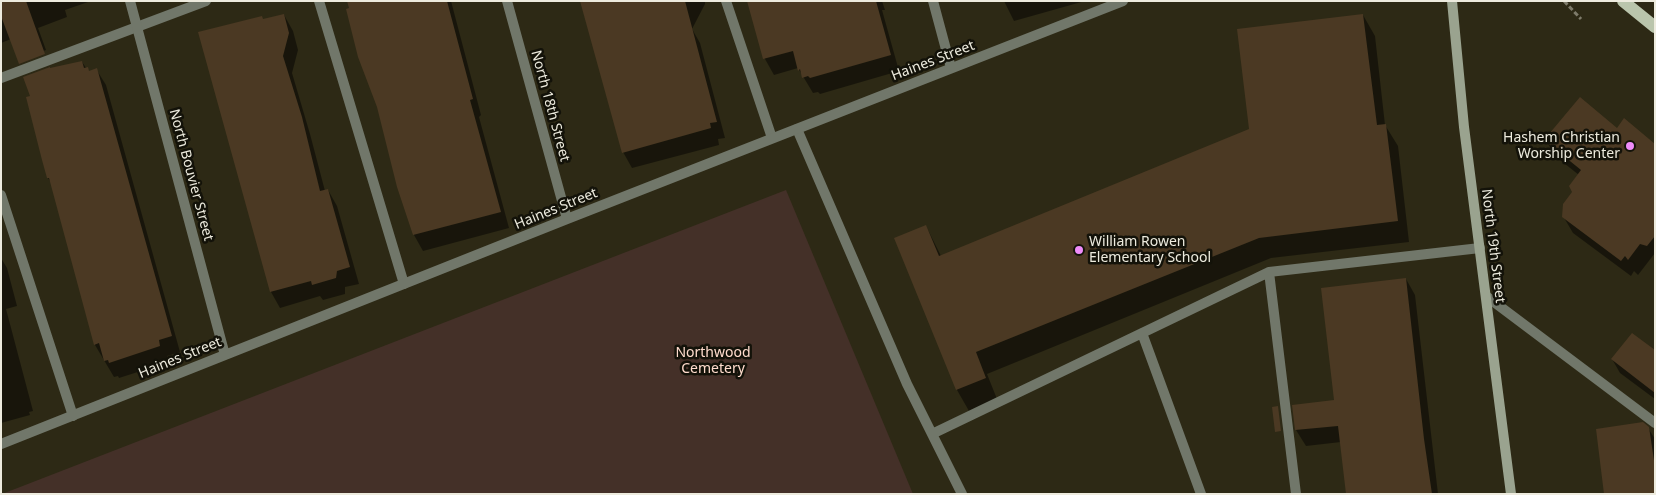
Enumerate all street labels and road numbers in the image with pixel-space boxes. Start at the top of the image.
street label: Haines Street [889,37,977,85]
street label: North 18th Street [527,48,573,164]
street label: North Bouvier Street [165,107,217,243]
street label: Haines Street [512,185,600,233]
street label: North 19th Street [1478,188,1508,304]
street label: Haines Street [136,334,224,382]

